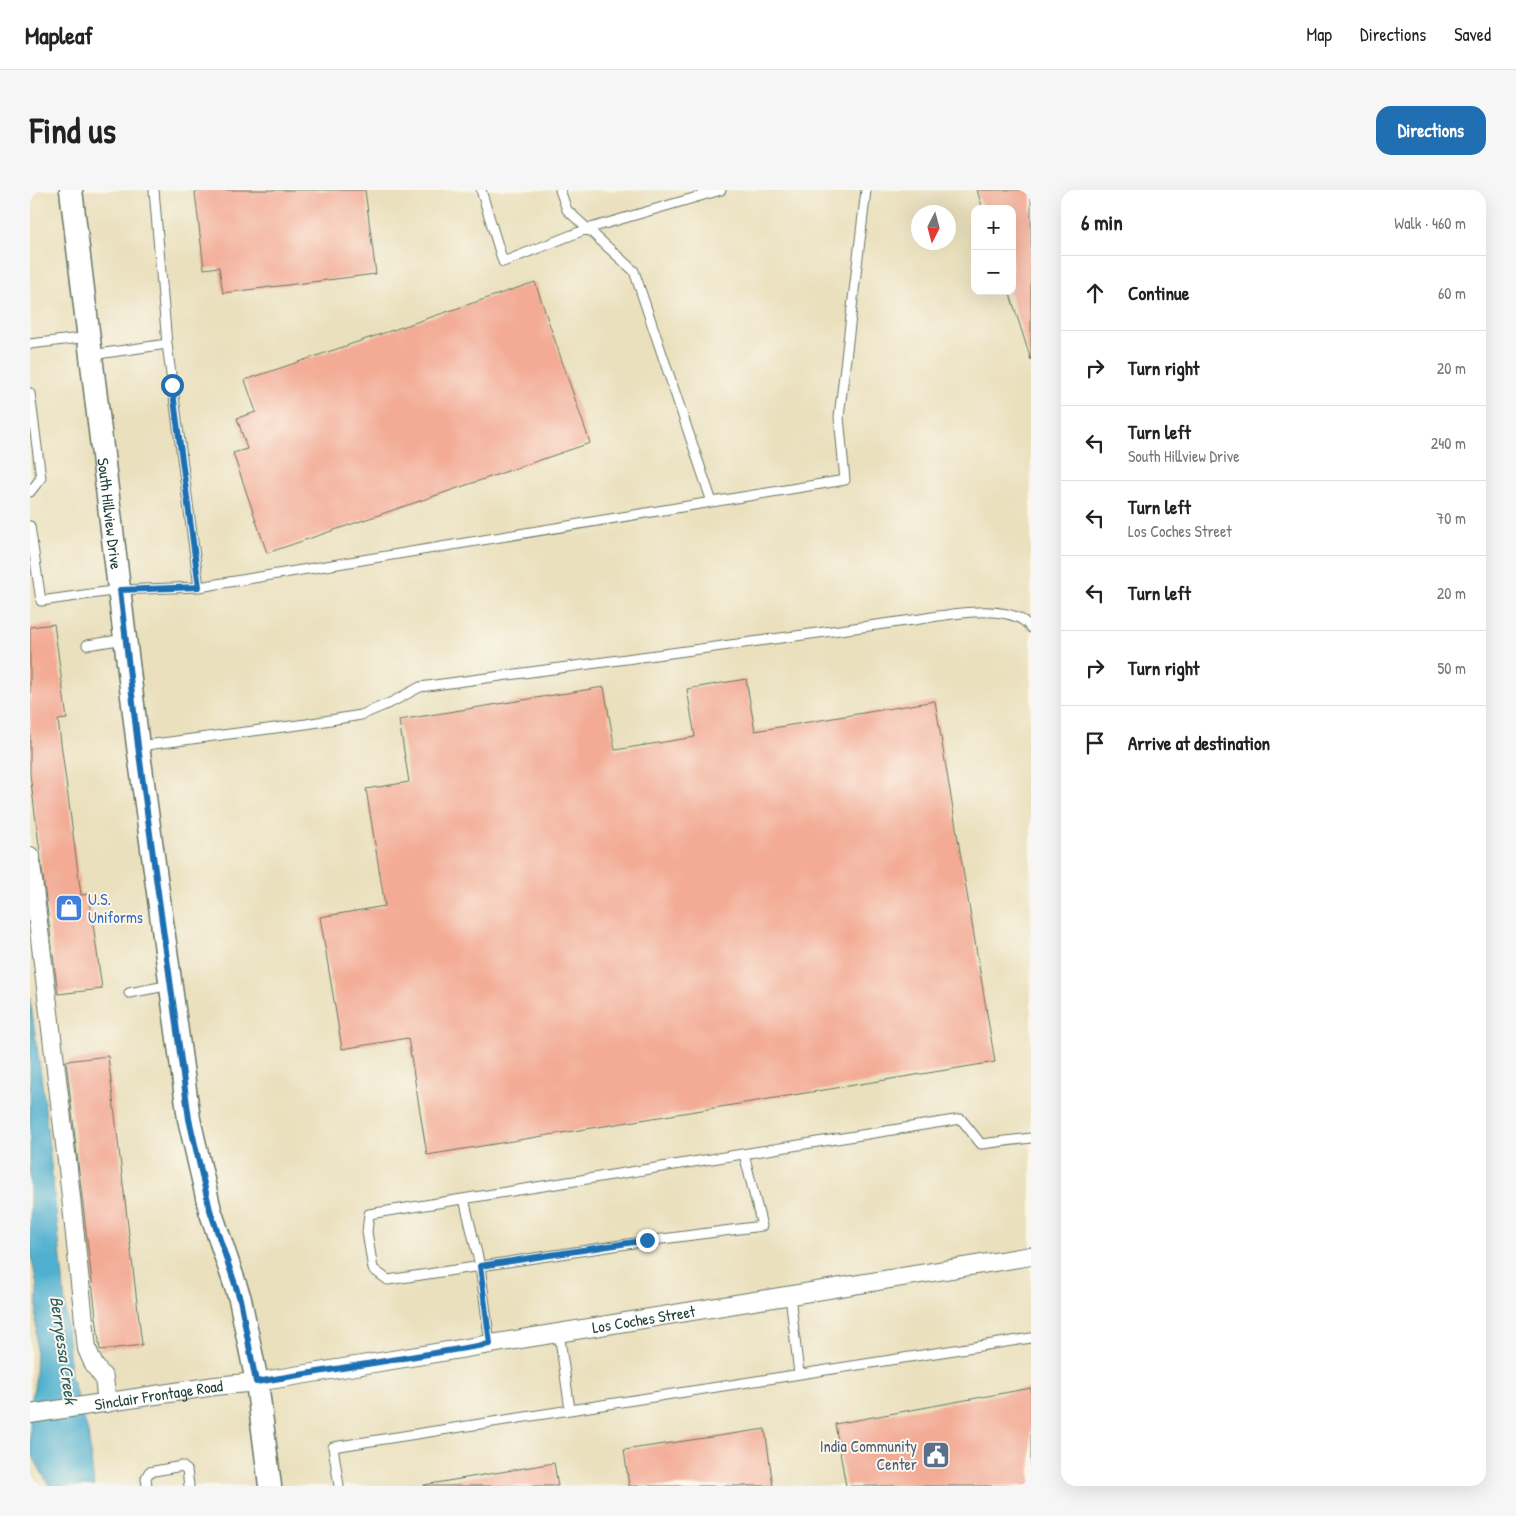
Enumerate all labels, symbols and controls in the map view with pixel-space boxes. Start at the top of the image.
text: Mapleaf [25,19,93,51]
text: Map [1307,22,1332,47]
text: Directions [1360,22,1426,47]
text: Saved [1454,22,1491,47]
button: Directions [1376,106,1486,155]
text: Find us [30,107,116,154]
north arrow [911,205,956,250]
map controls [971,205,1016,295]
button: + [971,205,1016,250]
text: 6 min [1081,208,1123,237]
text: Walk · 460 m [1394,212,1466,234]
button: − [971,250,1016,295]
icon: ahead [1081,279,1109,307]
text: Continue [1128,280,1189,306]
text: 60 m [1438,282,1466,304]
icon: right [1081,354,1109,382]
text: Turn right [1128,355,1199,381]
text: 20 m [1437,357,1466,379]
route start [161,374,184,397]
text: Turn left [1128,419,1191,445]
icon: left [1081,429,1109,457]
text: 240 m [1431,432,1466,454]
text: South Hillview Drive [1128,445,1240,467]
street label: South Hillview Drive [92,457,128,571]
text: Turn left [1128,494,1191,520]
icon: left [1081,504,1109,532]
text: 70 m [1436,507,1466,529]
text: Los Coches Street [1128,520,1232,542]
icon: left [1081,579,1109,607]
text: Turn left [1128,580,1191,606]
text: 20 m [1437,582,1466,604]
icon: right [1081,654,1109,682]
text: Turn right [1128,655,1199,681]
text: 50 m [1438,657,1466,679]
icon: arrive [1081,729,1109,757]
text: Arrive at destination [1128,730,1270,756]
place label: U.S. Uniforms [88,888,143,928]
shop icon: U.S. Uniforms [54,893,84,923]
route end [636,1229,659,1252]
water label: Berryessa Creek [44,1294,84,1407]
street label: Los Coches Street [591,1300,697,1338]
street label: Sinclair Frontage Road [93,1374,224,1415]
place label: India Community Center [820,1435,917,1475]
public building icon: India Community Center [921,1440,951,1470]

